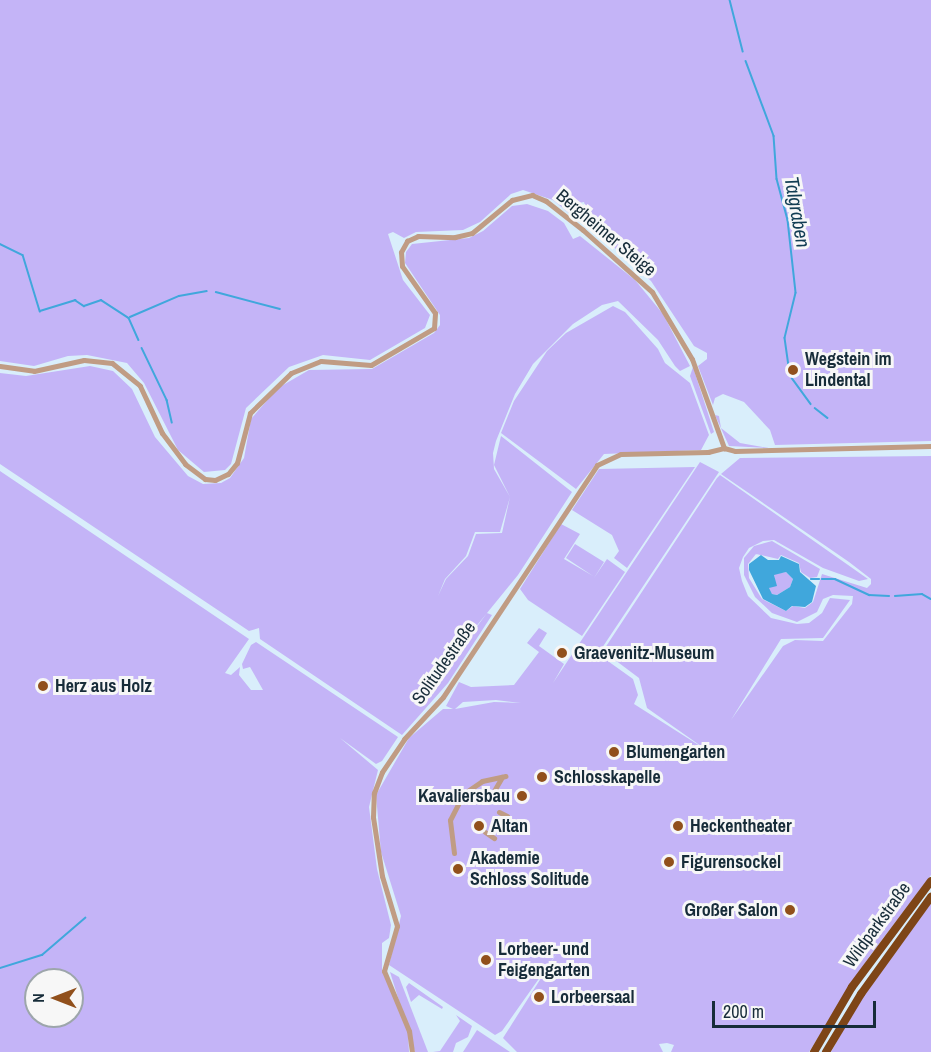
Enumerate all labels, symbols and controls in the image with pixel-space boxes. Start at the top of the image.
water label: Talgraben [780,175,816,249]
street label: Bergheimer Steige [552,185,660,281]
place label: Wegstein im Lindental [805,349,892,392]
marker: Wegstein im Lindental [786,363,800,377]
street label: Solitudestraße [408,617,480,709]
place label: Graevenitz-Museum [574,642,714,664]
marker: Graevenitz-Museum [555,646,569,660]
place label: Herz aus Holz [55,675,152,697]
marker: Herz aus Holz [36,679,50,693]
place label: Blumengarten [626,741,725,763]
marker: Blumengarten [607,745,621,759]
place label: Schlosskapelle [554,766,661,788]
marker: Schlosskapelle [535,770,549,784]
place label: Kavaliersbau [418,785,510,807]
marker: Kavaliersbau [515,789,529,803]
place label: Altan [491,815,528,837]
place label: Heckentheater [690,815,792,837]
marker: Altan [472,819,486,833]
marker: Heckentheater [671,819,685,833]
place label: Akademie Schloss Solitude [470,848,589,890]
place label: Figurensockel [681,851,781,873]
marker: Figurensockel [662,855,676,869]
marker: Akademie Schloss Solitude [451,862,465,876]
street label: Wildparkstraße [839,878,915,972]
place label: Großer Salon [684,899,778,921]
marker: Großer Salon [783,903,797,917]
place label: Lorbeer- und Feigengarten [498,939,590,982]
marker: Lorbeer- und Feigengarten [479,953,493,967]
north arrow [24,968,84,1028]
place label: Lorbeersaal [551,986,635,1008]
scale bar [715,989,878,1027]
marker: Lorbeersaal [532,990,546,1004]
text: N [27,993,49,1003]
text: 200 m [723,999,764,1024]

